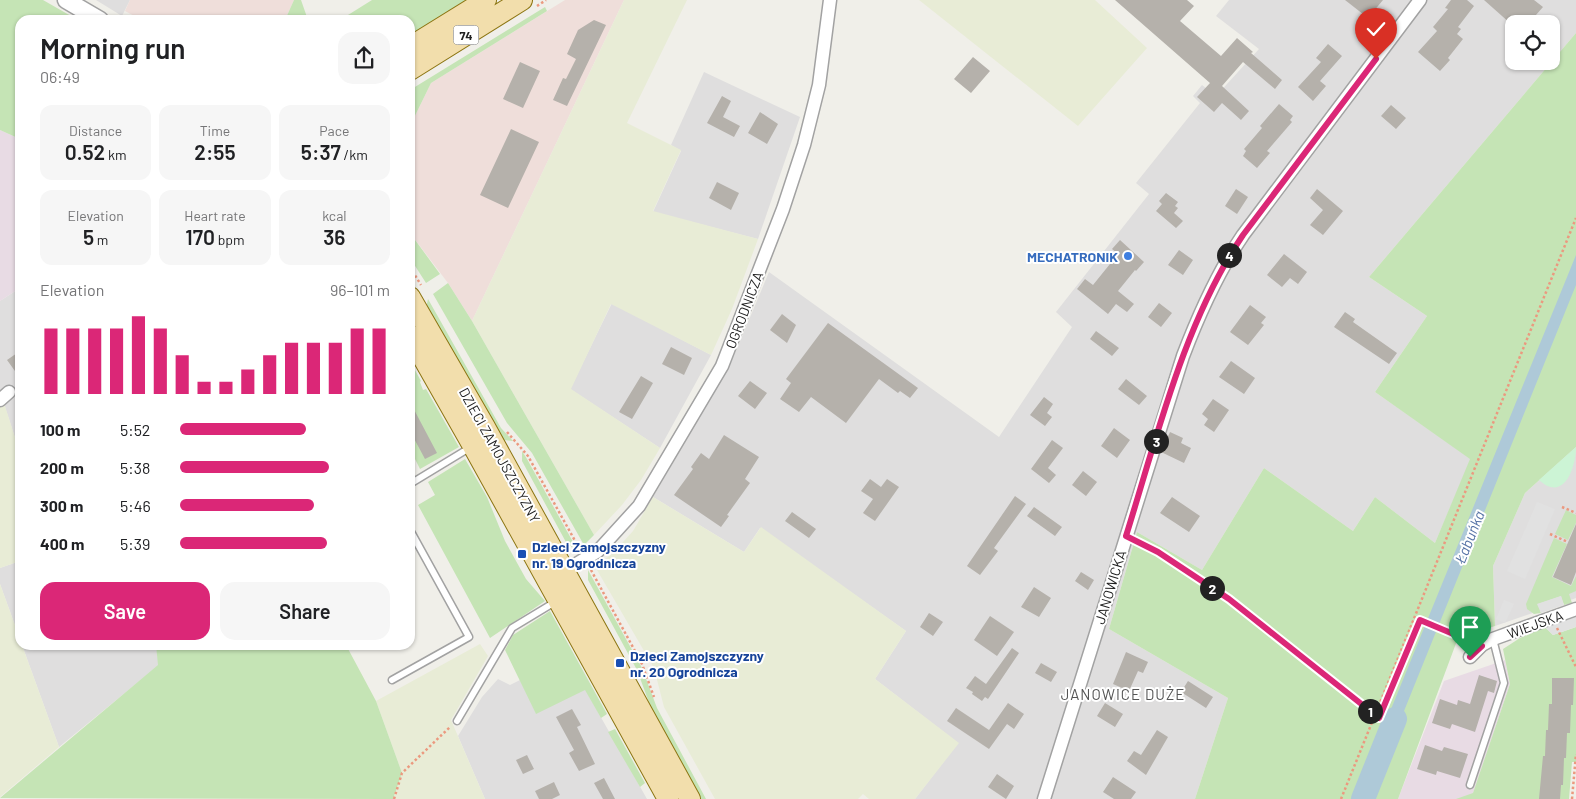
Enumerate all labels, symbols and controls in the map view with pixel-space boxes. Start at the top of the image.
pin [1355,8,1397,59]
icon: check [1362,15,1390,43]
map controls [1505,15,1560,70]
button: locate [1505,15,1560,70]
road number: 74 [454,26,478,44]
text: Morning run [40,31,186,65]
button: share [338,32,390,84]
text: 06:49 [40,67,80,86]
text: Distance [69,122,122,139]
text: Time [200,122,230,139]
text: Pace [319,122,349,139]
text: 0.52 [65,139,105,164]
text: 2:55 [194,139,236,164]
text: 5:37 [301,139,341,164]
text: km [105,146,127,163]
text: /km [341,146,368,163]
text: Elevation [67,207,124,224]
text: Heart rate [184,207,246,224]
text: kcal [322,207,347,224]
text: 5 [83,224,94,249]
text: 170 [185,224,215,249]
text: 36 [323,224,345,249]
text: m [94,231,108,248]
text: bpm [215,231,245,248]
pin: 4 [1216,242,1242,268]
text: 4 [1225,247,1234,264]
place label: MECHATRONIK [1027,248,1118,265]
marker: MECHATRONIK [1122,250,1134,262]
street label: OGRODNICZA [722,269,767,351]
text: Elevation [40,280,104,299]
text: 96–101 m [330,280,390,299]
street label: DZIECI ZAMOJSZCZYZNY [456,385,544,526]
text: 100 m [40,420,80,439]
text: 5:52 [120,420,150,439]
pin: 3 [1144,428,1168,454]
text: 3 [1153,433,1160,450]
text: 200 m [40,458,84,477]
text: 5:38 [120,458,150,477]
text: 300 m [40,496,83,515]
text: 5:46 [120,496,151,515]
water label: Łabuńka [1450,508,1488,567]
text: 400 m [40,534,84,553]
text: 5:39 [120,534,150,553]
place label: Dzieci Zamojszczyzny nr. 19 Ogrodnicza [532,538,666,571]
marker: Dzieci Zamojszczyzny nr. 19 Ogrodnicza [516,548,528,560]
street label: JANOWICKA [1091,548,1129,626]
pin: 2 [1200,576,1224,600]
text: 2 [1209,580,1216,597]
button: Save [40,582,210,640]
button: Share [220,582,390,640]
pin [1449,606,1491,657]
street label: WIEJSKA [1505,606,1566,642]
icon: arrive [1456,613,1484,641]
place label: Dzieci Zamojszczyzny nr. 20 Ogrodnicza [630,647,764,680]
marker: Dzieci Zamojszczyzny nr. 20 Ogrodnicza [614,657,626,669]
district label: JANOWICE DUŻE [1061,685,1185,703]
pin: 1 [1358,698,1382,724]
text: 1 [1368,703,1373,720]

